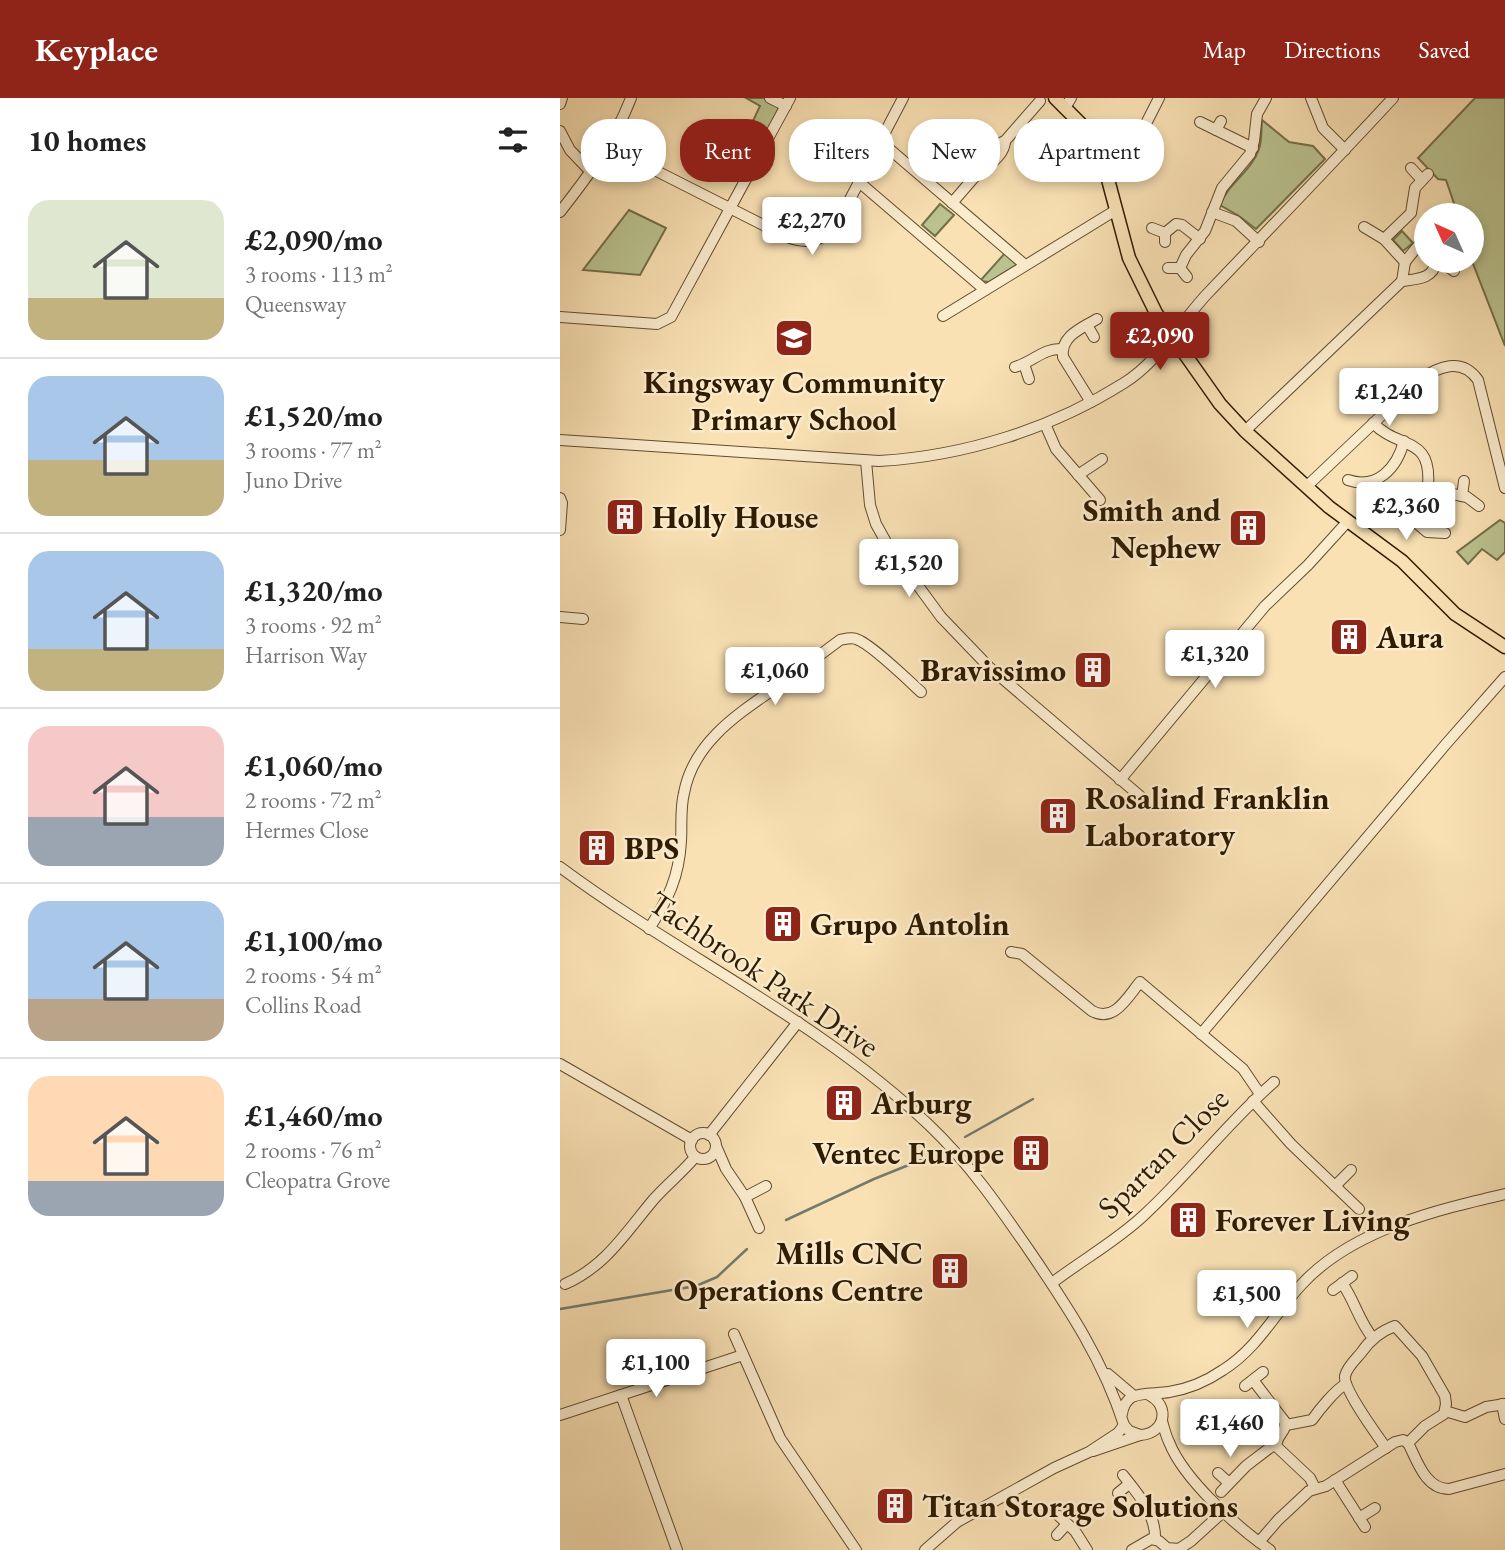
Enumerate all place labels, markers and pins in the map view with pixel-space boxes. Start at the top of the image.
pin: £2,270 [755,198,869,257]
pin: £2,090 [1103,313,1217,372]
school or university icon: Kingsway Community Primary School [773,317,815,359]
place label: Kingsway Community Primary School [643,361,946,440]
pin: £1,240 [1332,368,1446,428]
pin: £2,360 [1349,482,1463,542]
place label: Smith and Nephew [1083,489,1221,568]
building icon: Holly House [604,496,646,538]
place label: Holly House [652,496,818,538]
building icon: Smith and Nephew [1227,507,1269,549]
pin: £1,520 [852,540,966,599]
building icon: Aura [1328,616,1370,658]
place label: Aura [1375,616,1445,658]
pin: £1,320 [1158,630,1272,690]
pin: £1,060 [718,648,832,707]
place label: Bravissimo [920,649,1066,691]
building icon: Bravissimo [1072,649,1114,691]
place label: Rosalind Franklin Laboratory [1085,777,1330,856]
building icon: Rosalind Franklin Laboratory [1037,795,1079,837]
building icon: BPS [576,827,618,869]
place label: BPS [624,827,679,869]
building icon: Grupo Antolin [762,903,804,945]
place label: Grupo Antolin [810,903,1010,945]
building icon: Arburg [823,1082,865,1124]
place label: Arburg [870,1082,973,1124]
place label: Ventec Europe [812,1132,1004,1174]
building icon: Ventec Europe [1010,1132,1052,1174]
building icon: Forever Living [1167,1199,1209,1241]
place label: Forever Living [1215,1199,1411,1241]
place label: Mills CNC Operations Centre [674,1232,923,1311]
building icon: Mills CNC Operations Centre [929,1250,971,1292]
pin: £1,500 [1190,1270,1304,1330]
pin: £1,100 [599,1340,713,1399]
pin: £1,460 [1173,1400,1287,1459]
building icon: Titan Storage Solutions [874,1485,916,1527]
place label: Titan Storage Solutions [922,1485,1238,1527]

